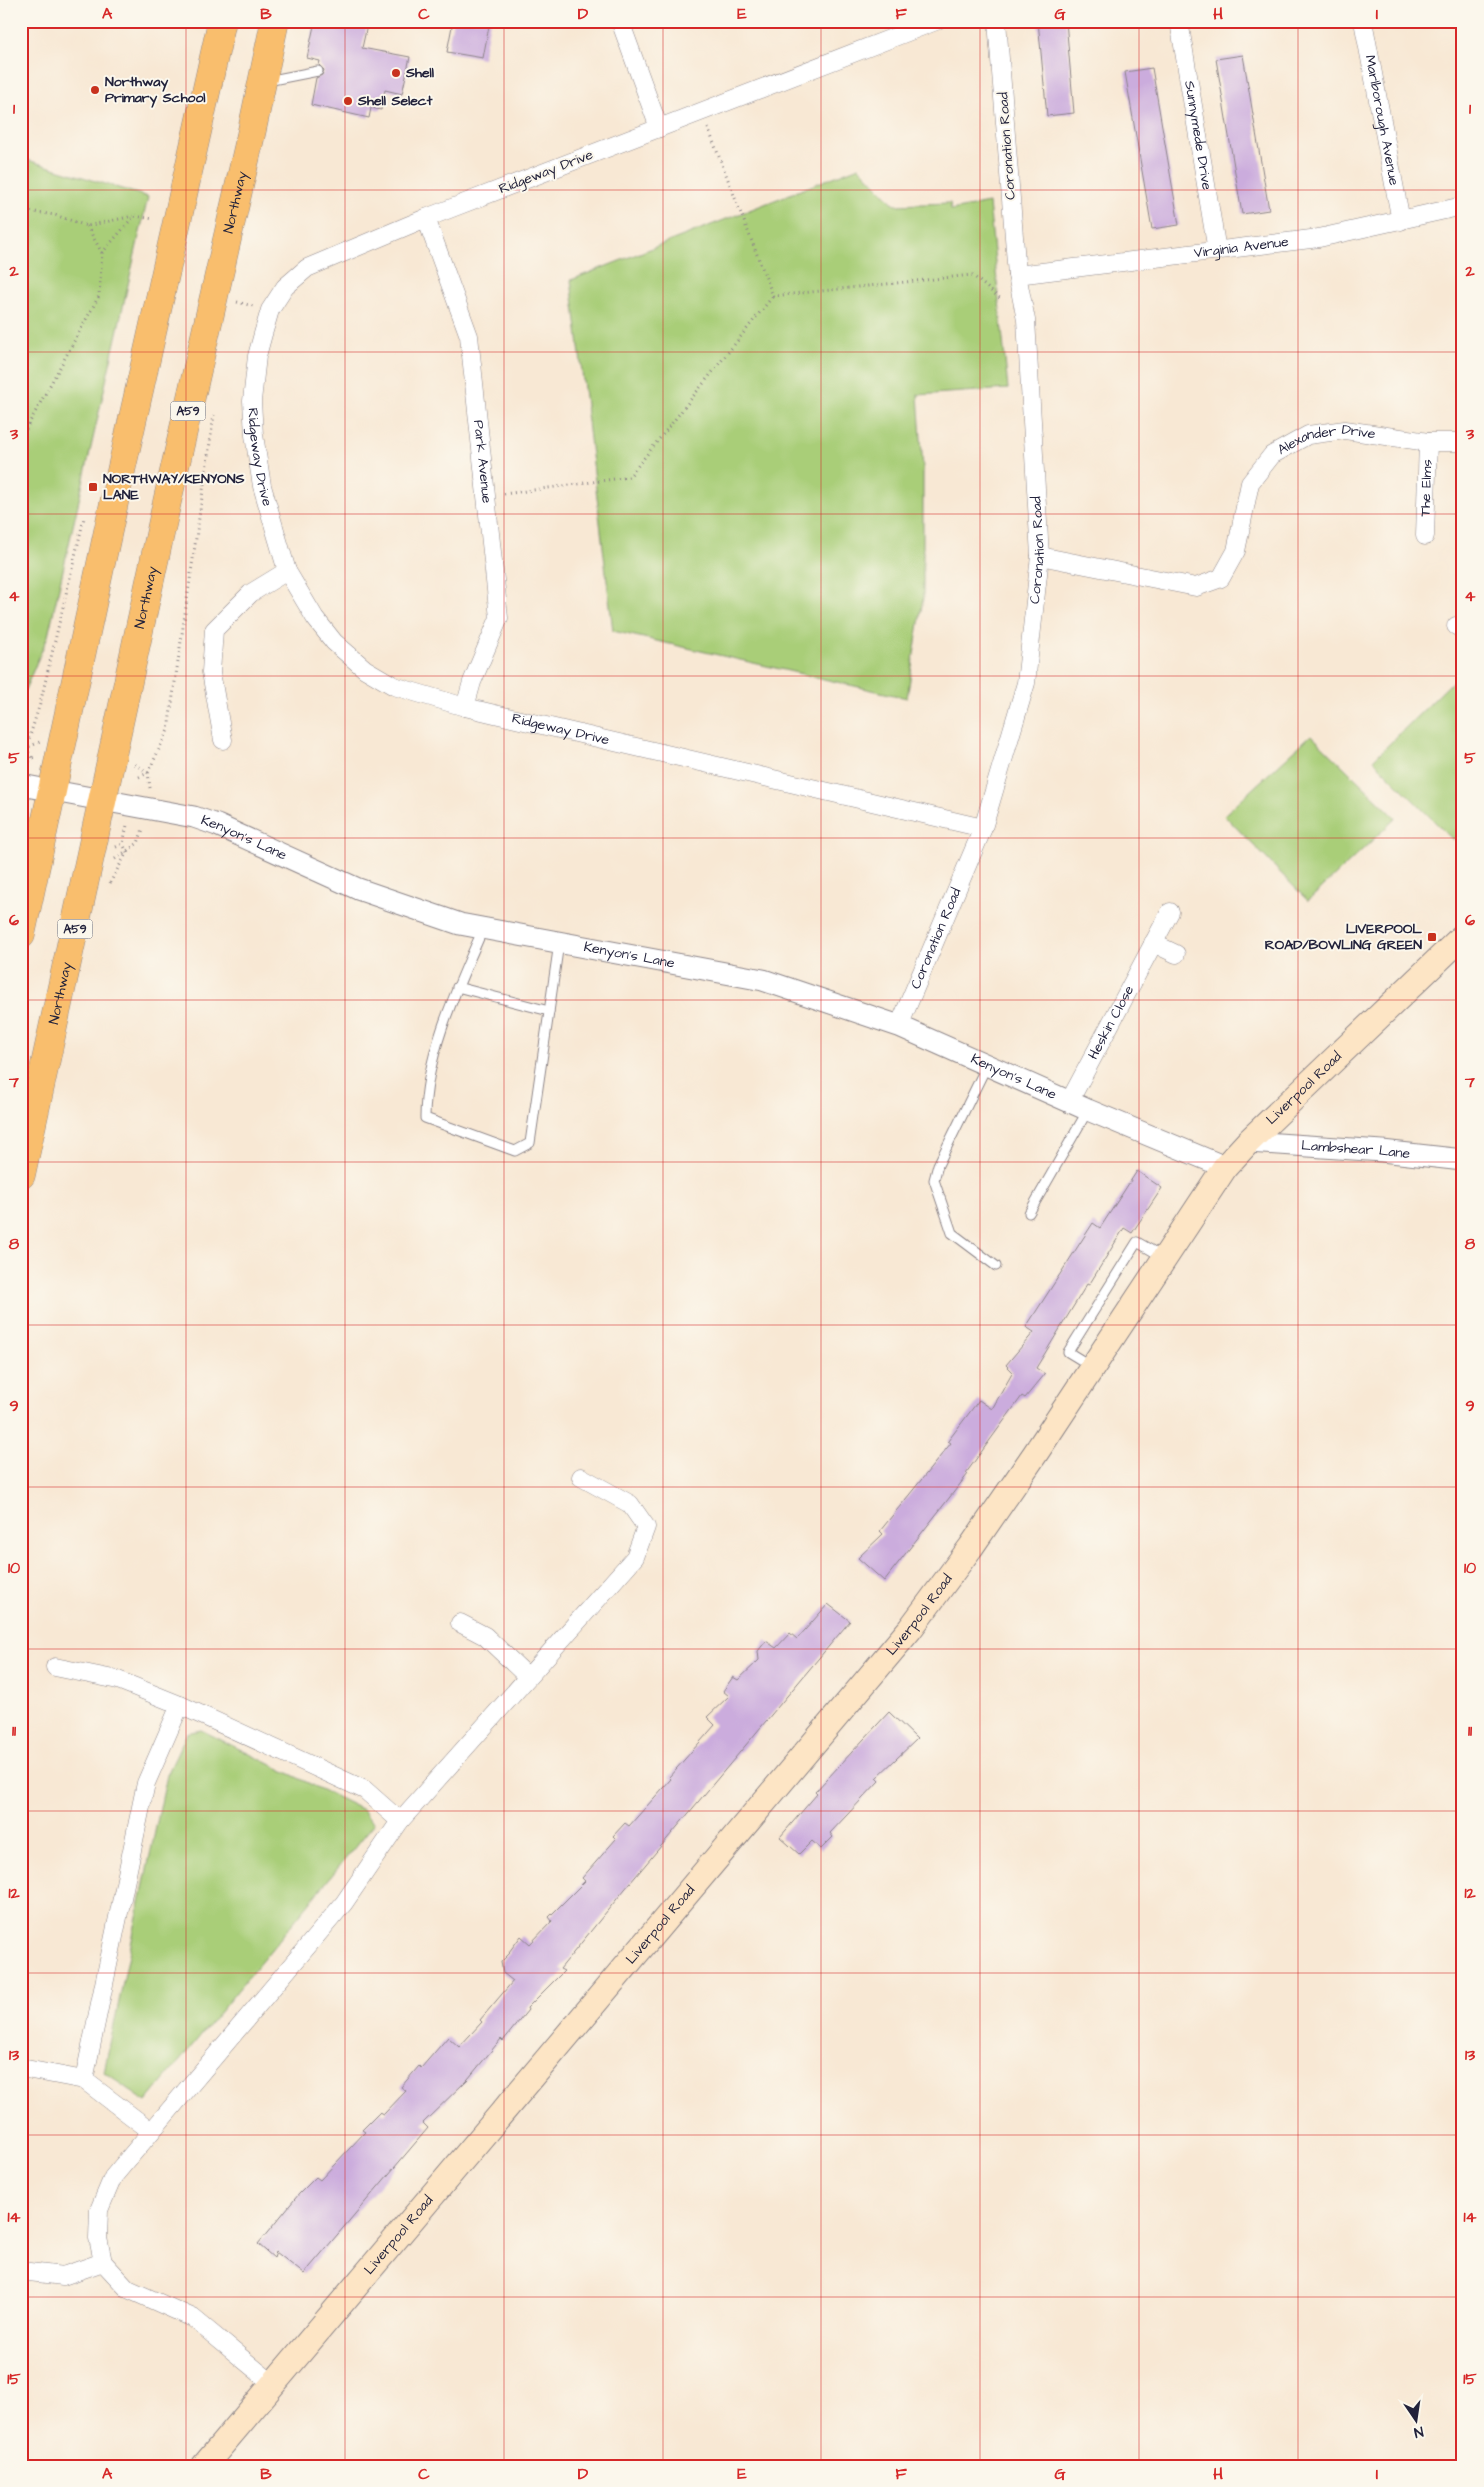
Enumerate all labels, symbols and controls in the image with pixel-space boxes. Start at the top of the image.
text: A [102,3,113,25]
text: B [260,3,272,25]
text: C [418,3,430,25]
text: D [578,3,589,25]
text: E [737,3,747,25]
text: F [895,3,907,25]
text: G [1054,3,1066,25]
text: H [1213,3,1223,25]
text: I [1376,3,1378,25]
street label: Marlborough Avenue [1360,53,1404,188]
place label: Shell [405,63,435,83]
marker: Shell [390,67,402,79]
place label: Northway Primary School [105,72,206,108]
street label: Sunnymede Drive [1179,79,1217,192]
marker: Northway Primary School [89,84,101,96]
place label: Shell Select [357,91,433,111]
street label: Coronation Road [993,91,1021,201]
marker: Shell Select [342,95,354,107]
text: 1 [13,98,16,120]
text: 1 [1469,98,1472,120]
street label: Ridgeway Drive [496,145,596,199]
street label: Northway [219,169,252,235]
street label: Virginia Avenue [1193,232,1290,263]
text: 2 [8,260,19,282]
text: 2 [1464,260,1475,282]
road number: A59 [170,402,206,421]
street label: Ridgeway Drive [242,407,278,509]
street label: Park Avenue [468,419,497,505]
street label: Alexander Drive [1274,420,1377,460]
text: 3 [9,423,19,445]
text: 3 [1465,423,1475,445]
street label: The Elms [1416,459,1437,517]
place label: NORTHWAY/KENYONS LANE [103,469,245,505]
marker: NORTHWAY/KENYONS LANE [87,481,99,493]
street label: Coronation Road [1025,496,1050,605]
street label: Northway [130,564,163,630]
text: 4 [9,585,20,607]
text: 4 [1465,585,1476,607]
street label: Ridgeway Drive [510,708,612,751]
text: 5 [8,747,20,769]
text: 5 [1464,747,1476,769]
street label: Kenyon's Lane [198,810,290,866]
street label: Coronation Road [906,885,966,992]
text: 6 [9,909,19,931]
text: 6 [1465,909,1475,931]
place label: LIVERPOOL ROAD/BOWLING GREEN [1265,919,1422,955]
road number: A59 [58,920,92,939]
marker: LIVERPOOL ROAD/BOWLING GREEN [1426,931,1438,943]
street label: Kenyon's Lane [582,937,677,974]
street label: Northway [44,960,77,1026]
street label: Heskin Close [1083,982,1139,1063]
street label: Liverpool Road [1262,1047,1346,1129]
street label: Kenyon's Lane [967,1049,1060,1105]
text: 7 [8,1071,19,1093]
text: 7 [1464,1071,1475,1093]
street label: Lambshear Lane [1301,1136,1412,1164]
text: 8 [9,1233,20,1255]
text: 8 [1465,1233,1476,1255]
text: 9 [9,1395,19,1417]
text: 9 [1465,1395,1475,1417]
text: 10 [8,1557,20,1579]
text: 10 [1464,1557,1476,1579]
street label: Liverpool Road [882,1570,957,1660]
text: 11 [12,1720,17,1742]
text: 11 [1468,1720,1473,1742]
street label: Liverpool Road [621,1881,700,1969]
text: 12 [8,1882,20,1904]
text: 12 [1464,1882,1476,1904]
text: 13 [9,2044,20,2066]
text: 13 [1465,2044,1476,2066]
street label: Liverpool Road [359,2191,438,2279]
text: 14 [8,2206,21,2228]
text: 14 [1464,2206,1477,2228]
text: 15 [7,2368,21,2390]
text: 15 [1463,2368,1477,2390]
north arrow [1392,2394,1442,2444]
text: N [1412,2421,1425,2442]
text: A [102,2463,113,2485]
text: B [260,2463,272,2485]
text: C [418,2463,430,2485]
text: D [578,2463,589,2485]
text: E [737,2463,747,2485]
text: F [895,2463,907,2485]
text: G [1054,2463,1066,2485]
text: H [1213,2463,1223,2485]
text: I [1376,2463,1378,2485]

